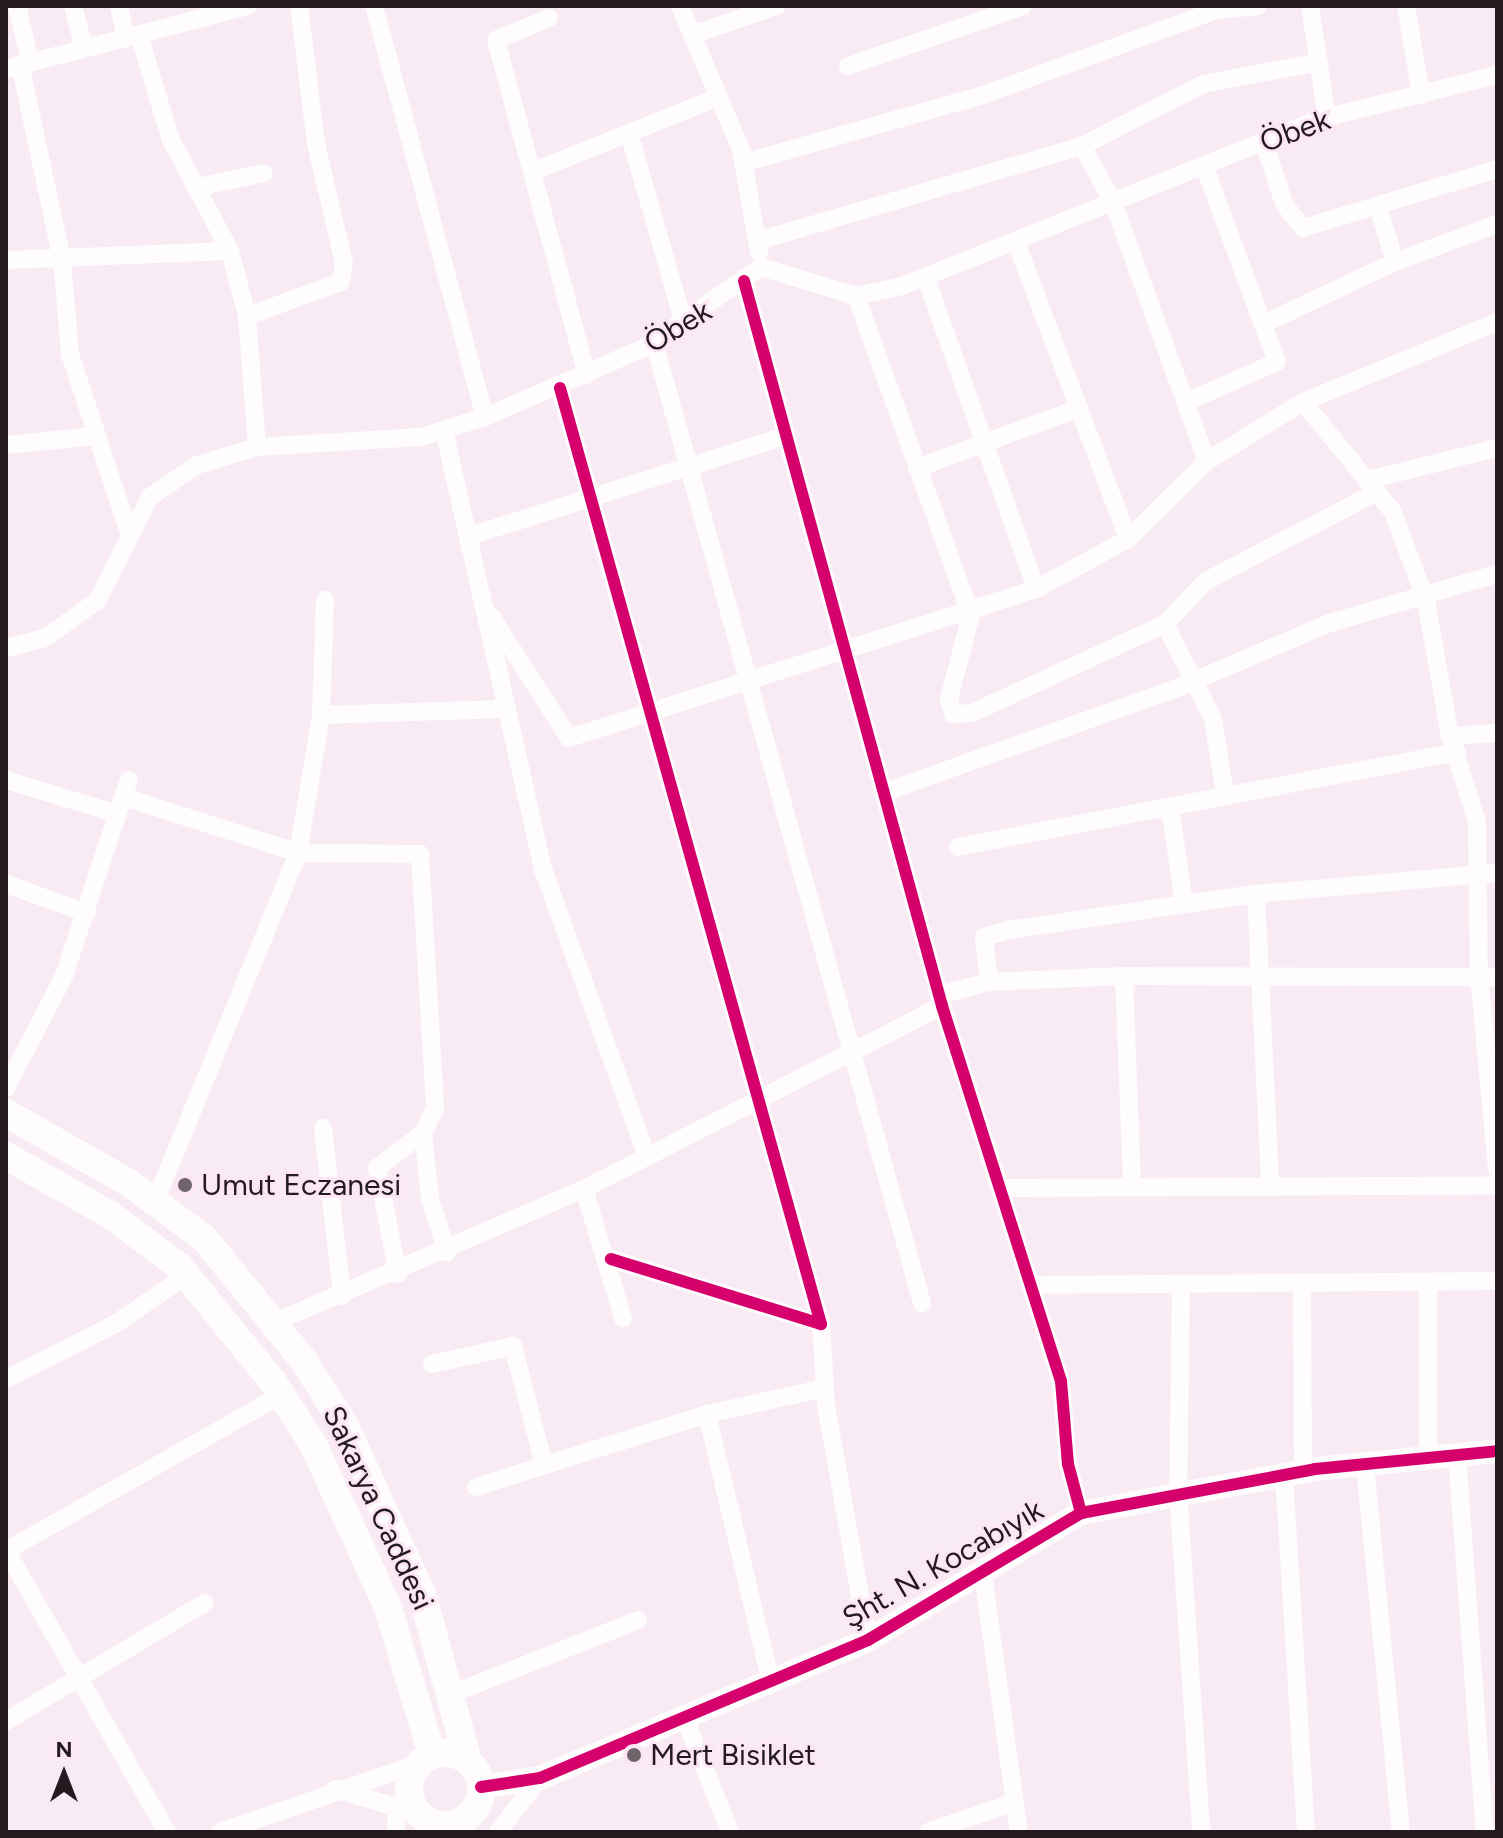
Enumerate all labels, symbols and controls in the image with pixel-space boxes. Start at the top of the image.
street label: Öbek [1255,102,1335,160]
street label: Öbek [638,293,718,361]
place label: Umut Eczanesi [201,1167,401,1203]
marker: Umut Eczanesi [176,1176,194,1194]
street label: Sakarya Caddesi [315,1400,441,1616]
street label: Şht. N. Kocabıyık [836,1492,1050,1636]
north arrow [24,1734,104,1814]
text: N [55,1736,73,1763]
place label: Mert Bisiklet [650,1737,816,1773]
marker: Mert Bisiklet [625,1746,643,1764]

